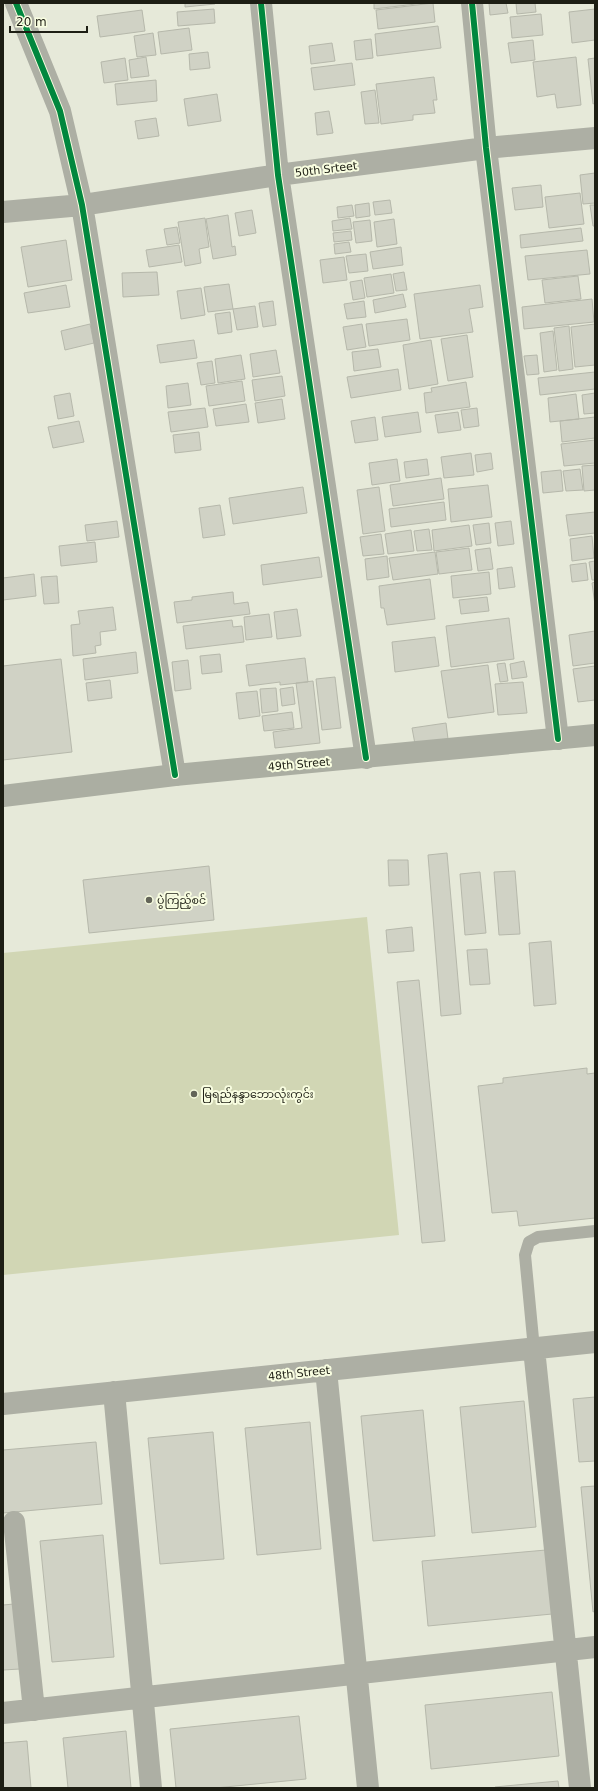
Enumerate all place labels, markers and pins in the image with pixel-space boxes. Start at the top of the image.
place label: ပွဲကြည့်စင် [157,893,206,909]
marker: ပွဲကြည့်စင် [144,895,154,905]
place label: မြရည်နန္ဒာဘောလုံးကွင်း [202,1087,314,1103]
marker: မြရည်နန္ဒာဘောလုံးကွင်း [189,1089,199,1099]

